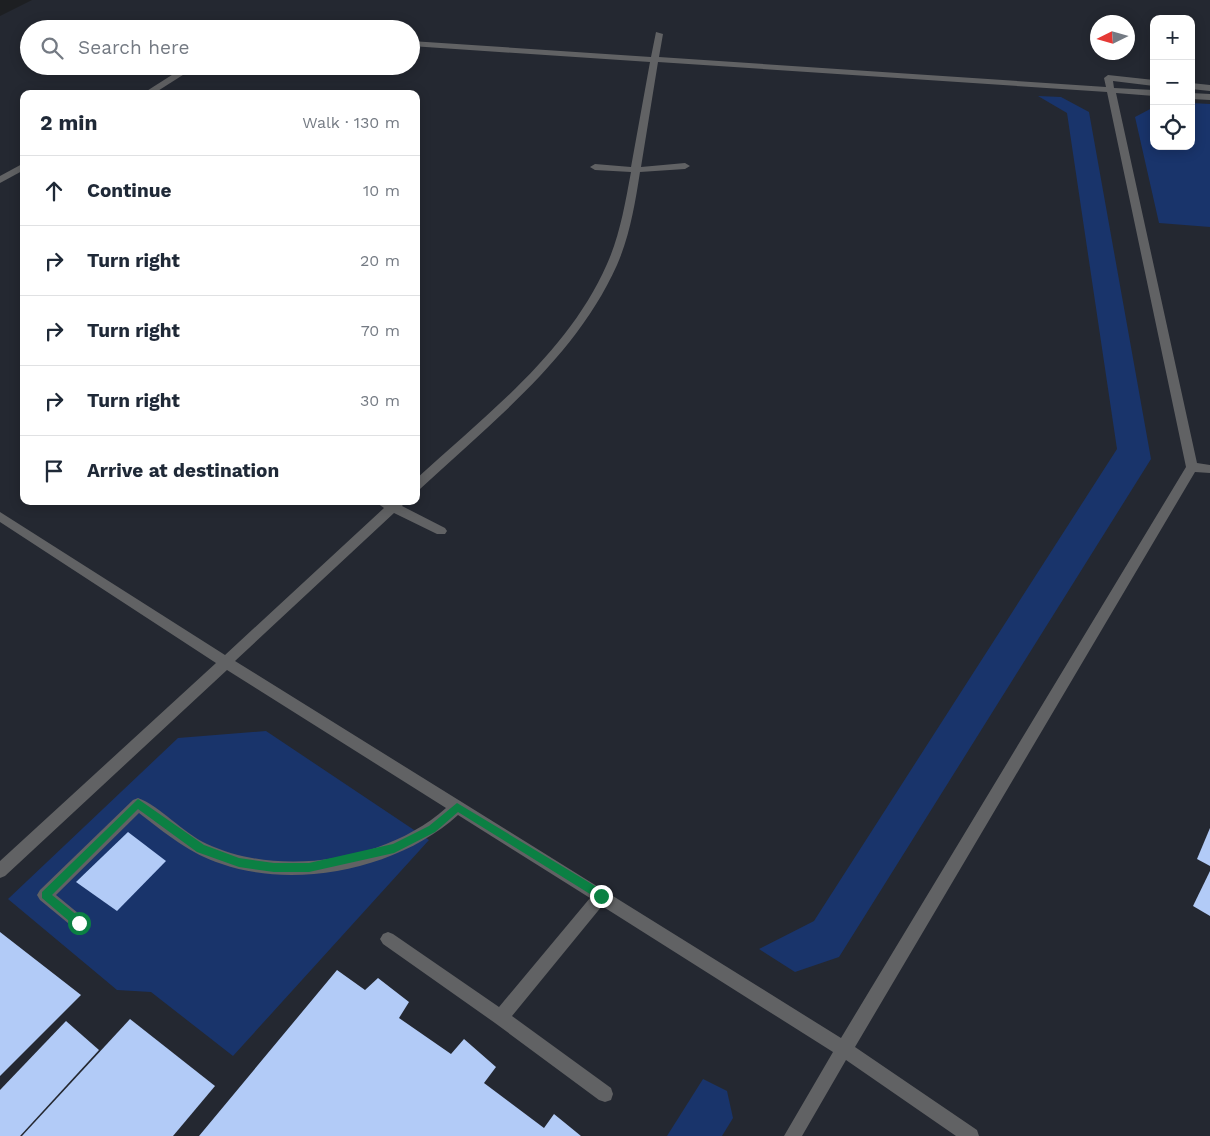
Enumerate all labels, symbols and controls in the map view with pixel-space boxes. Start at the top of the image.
north arrow [1090,15,1135,60]
map controls [1150,15,1195,150]
button: + [1150,15,1195,60]
search box [20,20,420,75]
icon: search [38,34,66,62]
text: Search here [78,36,189,59]
button: − [1150,60,1195,105]
button: locate [1150,105,1195,150]
text: 2 min [40,110,97,135]
text: Walk · 130 m [302,113,400,132]
icon: ahead [40,177,68,205]
text: Continue [87,179,171,202]
text: 10 m [363,181,400,200]
icon: right [40,247,68,275]
text: Turn right [87,249,180,272]
text: 20 m [360,251,400,270]
icon: right [40,317,68,345]
text: Turn right [87,319,180,342]
text: 70 m [361,321,400,340]
icon: right [40,387,68,415]
text: Turn right [87,389,180,412]
text: 30 m [360,391,400,410]
icon: arrive [40,457,68,485]
text: Arrive at destination [87,459,279,482]
route end [590,885,613,908]
route start [68,912,91,935]

